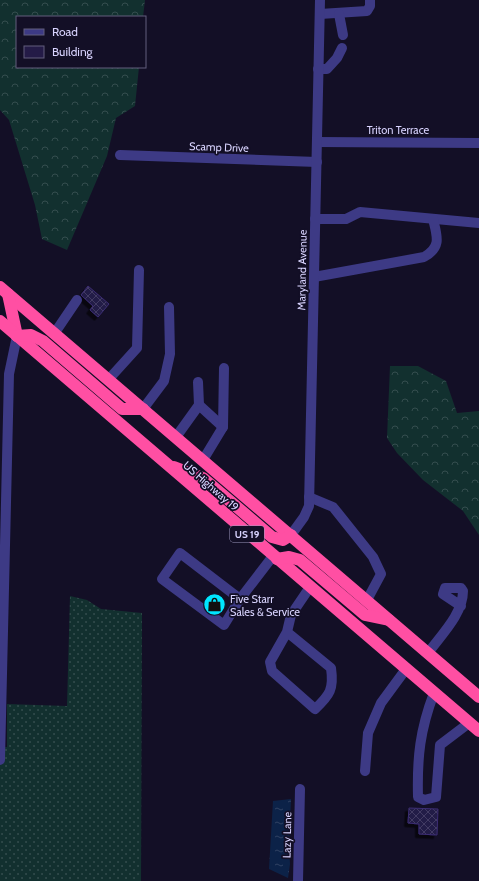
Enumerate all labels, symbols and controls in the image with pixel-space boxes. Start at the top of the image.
legend [16,16,146,68]
text: Road [52,24,78,39]
text: Building [52,44,94,59]
street label: Triton Terrace [367,123,430,137]
street label: Scamp Drive [189,139,249,155]
street label: Maryland Avenue [294,229,310,310]
street label: US Highway 19 [180,458,242,514]
road number: US 19 [230,526,264,542]
shop icon: Five Starr Sales & Service [202,592,228,618]
place label: Five Starr Sales & Service [230,592,300,619]
street label: Lazy Lane [280,811,294,858]

